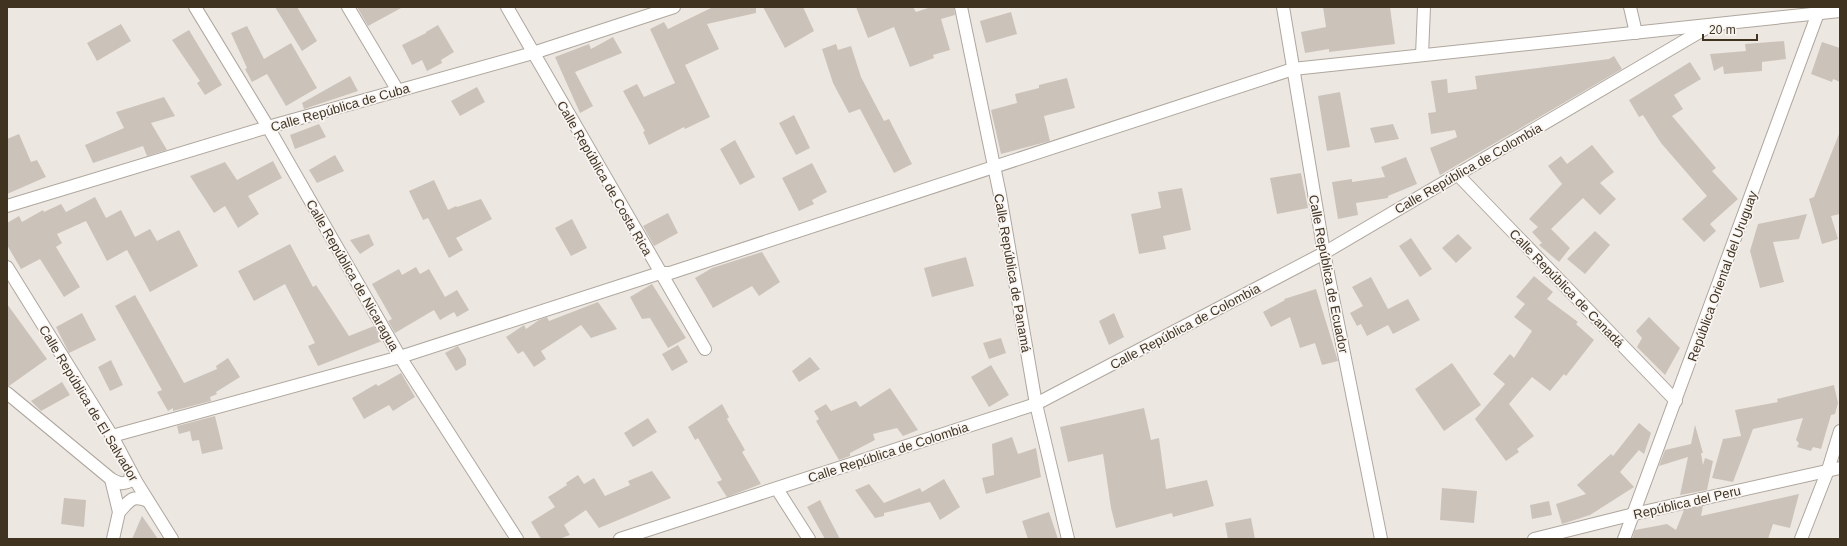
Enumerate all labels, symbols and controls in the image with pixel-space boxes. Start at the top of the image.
scale bar [1703,16,1757,42]
text: 20 m [1709,23,1736,37]
street label: Calle República de Cuba [269,80,412,135]
street label: Calle República de Costa Rica [554,98,656,259]
street label: Calle República de Colombia [1392,120,1545,217]
street label: República Oriental del Uruguay [1685,188,1761,364]
street label: Calle República de Panamá [991,192,1034,354]
street label: Calle República de Ecuador [1306,194,1351,355]
street label: Calle República de Nicaragua [303,197,402,354]
street label: Calle República de Canadá [1506,226,1628,351]
street label: Calle República de Colombia [1108,280,1263,372]
street label: Calle República de El Salvador [36,323,141,485]
street label: Calle República de Colombia [806,419,971,486]
street label: República del Peru [1632,483,1742,522]

